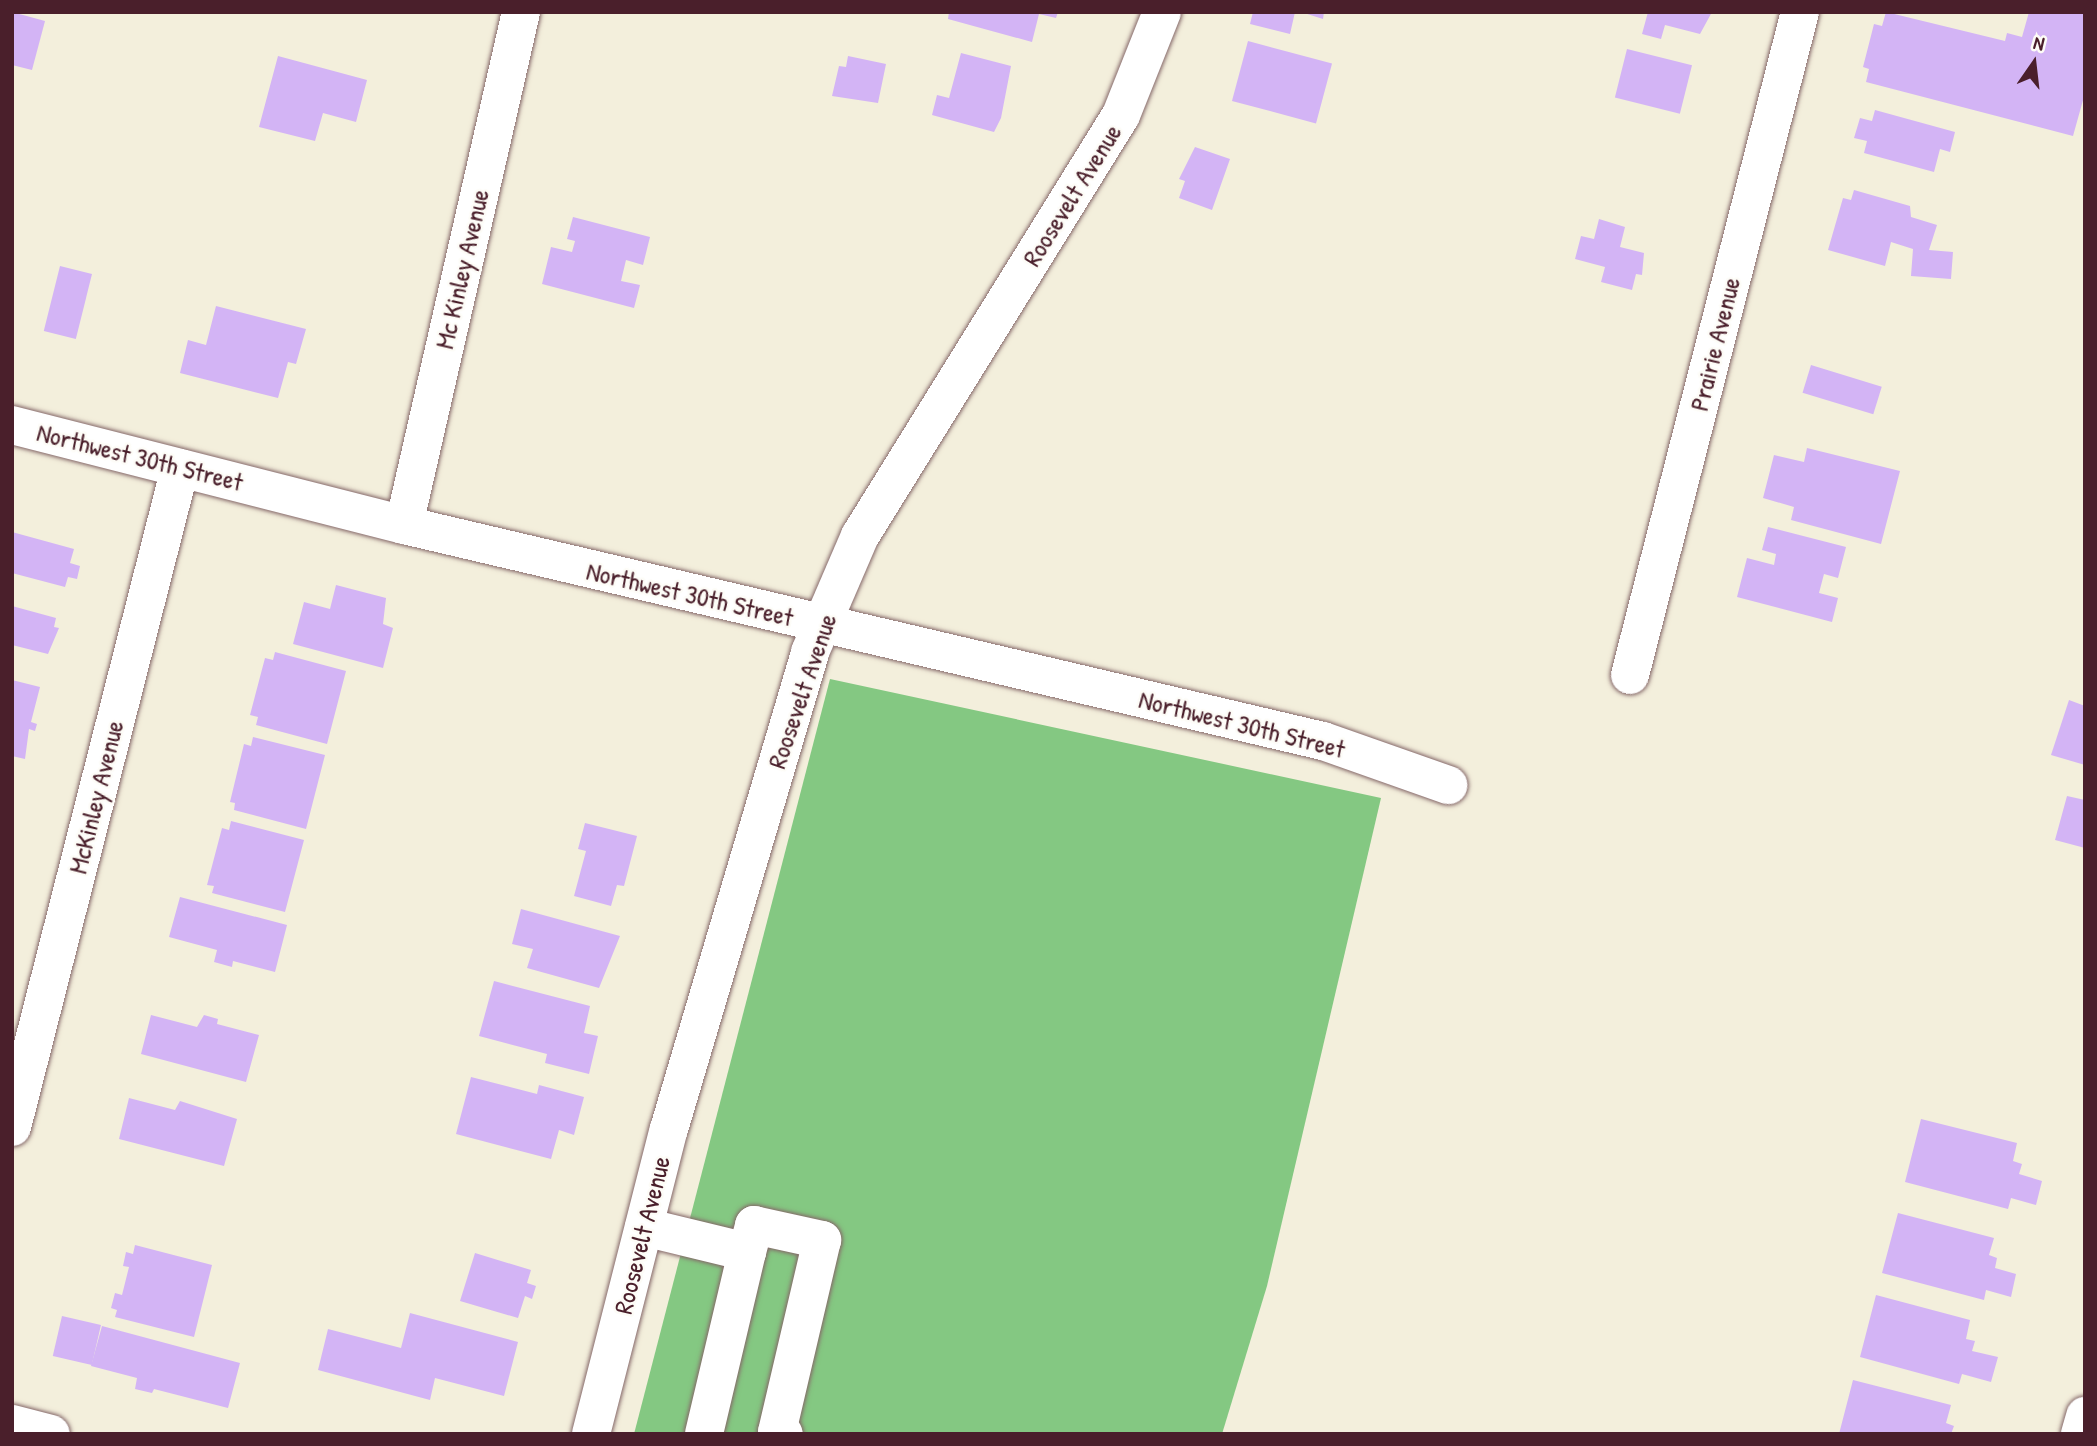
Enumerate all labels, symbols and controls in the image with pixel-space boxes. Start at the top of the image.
north arrow [1999,28,2069,98]
text: N [2031,29,2047,56]
street label: Roosevelt Avenue [1016,118,1128,272]
street label: Mc Kinley Avenue [428,186,496,352]
street label: Prairie Avenue [1683,274,1747,414]
street label: Northwest 30th Street [34,416,246,498]
street label: Northwest 30th Street [584,555,796,633]
street label: Roosevelt Avenue [761,610,843,772]
street label: Northwest 30th Street [1136,683,1348,765]
street label: McKinley Avenue [62,717,130,877]
street label: Roosevelt Avenue [607,1153,677,1317]

